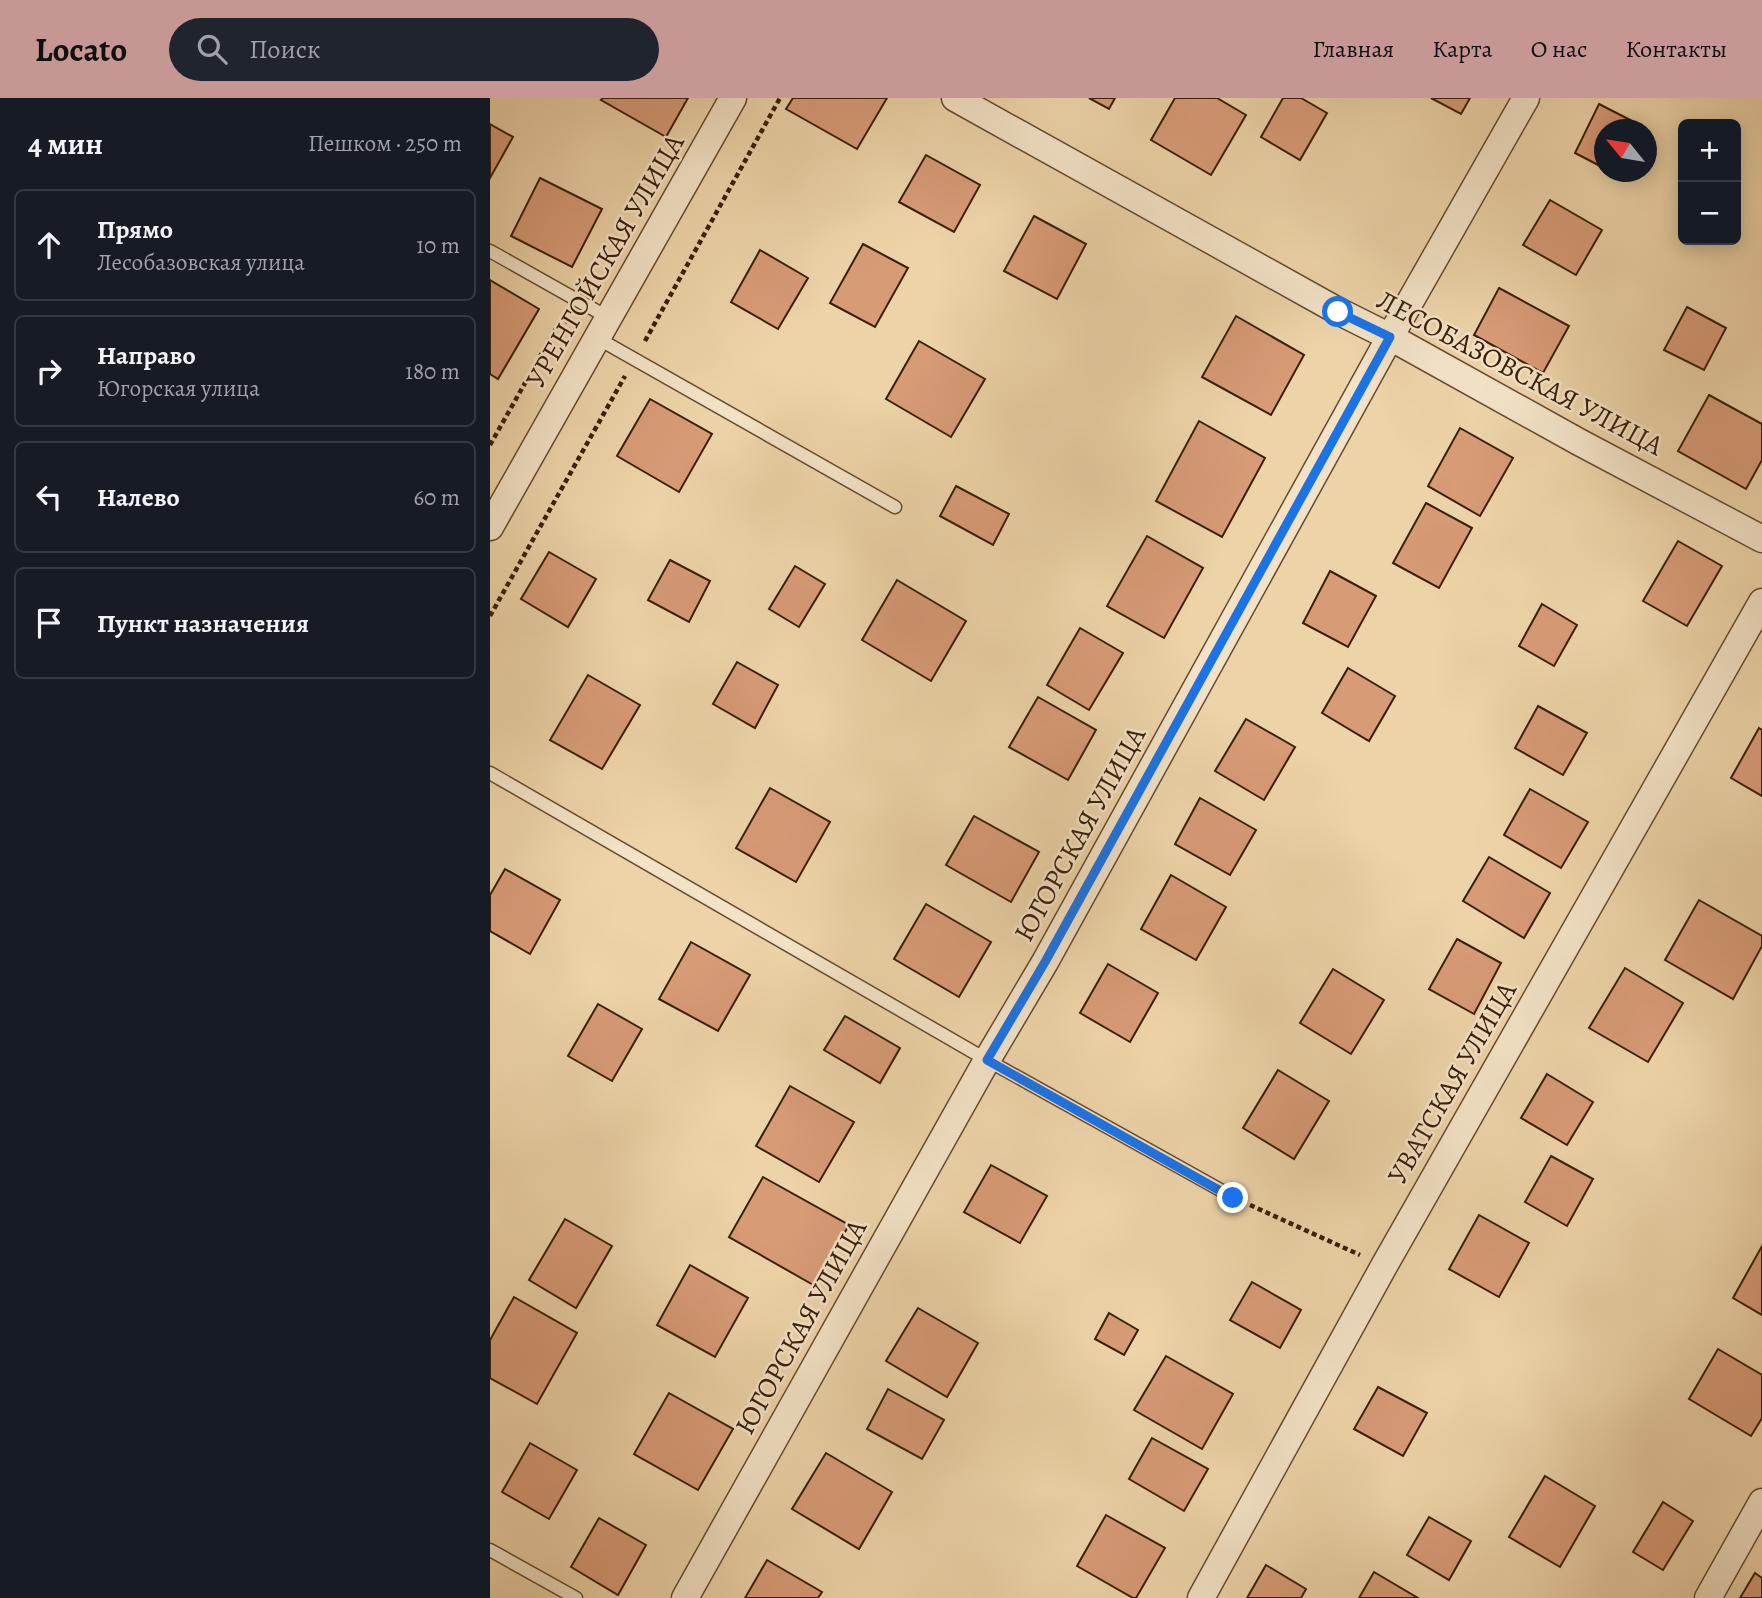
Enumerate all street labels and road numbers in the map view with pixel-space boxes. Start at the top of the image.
street label: УРЕНГОЙСКАЯ УЛИЦА [517,127,694,395]
street label: ЛЕСОБАЗОВСКАЯ УЛИЦА [1370,281,1670,465]
street label: ЮГОРСКАЯ УЛИЦА [1005,719,1155,948]
street label: УВАТСКАЯ УЛИЦА [1379,974,1526,1191]
street label: ЮГОРСКАЯ УЛИЦА [726,1212,876,1441]

